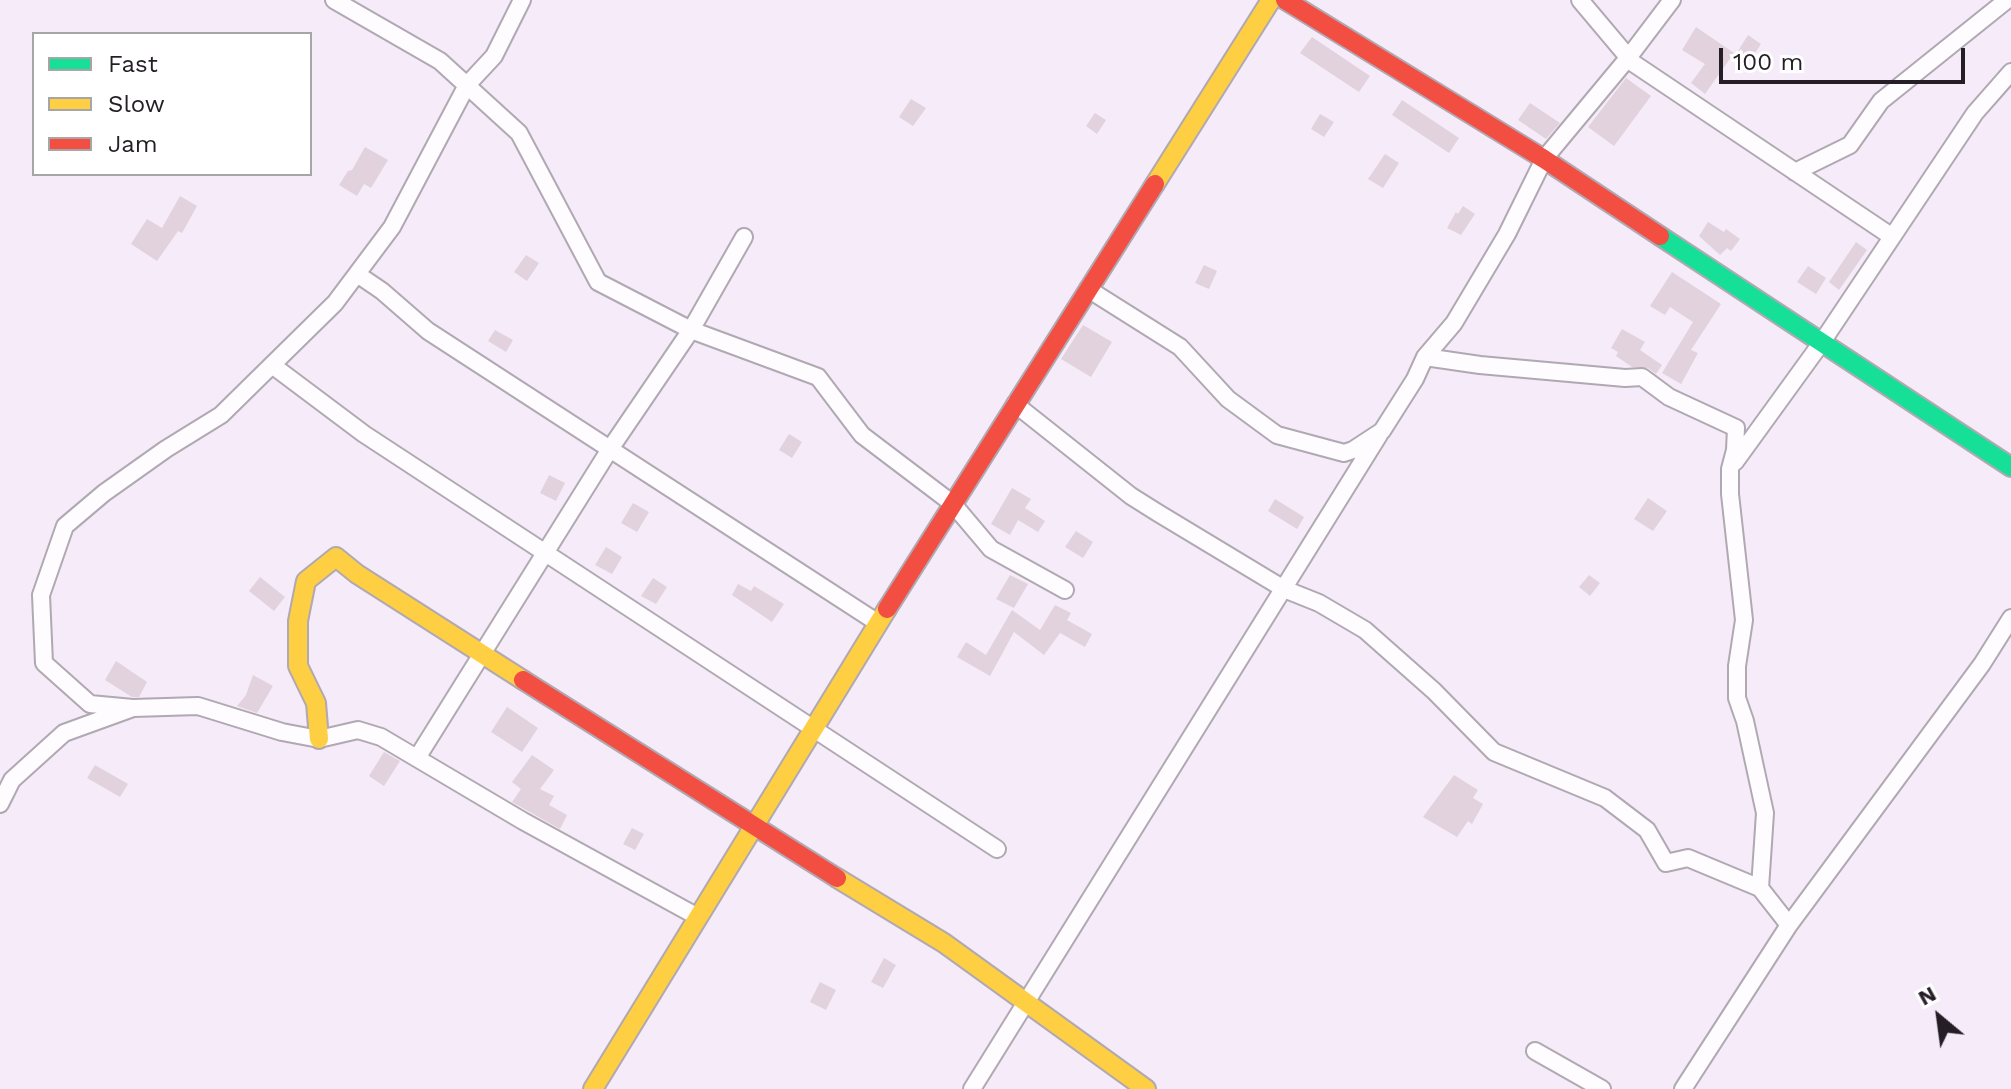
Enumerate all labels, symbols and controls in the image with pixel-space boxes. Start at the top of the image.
legend [32,32,312,176]
scale bar [1723,32,1969,82]
text: 100 m [1733,48,1803,76]
text: Fast [108,50,158,78]
text: Slow [108,90,165,118]
text: Jam [108,130,158,158]
north arrow [1899,977,1979,1057]
text: N [1914,981,1940,1010]

